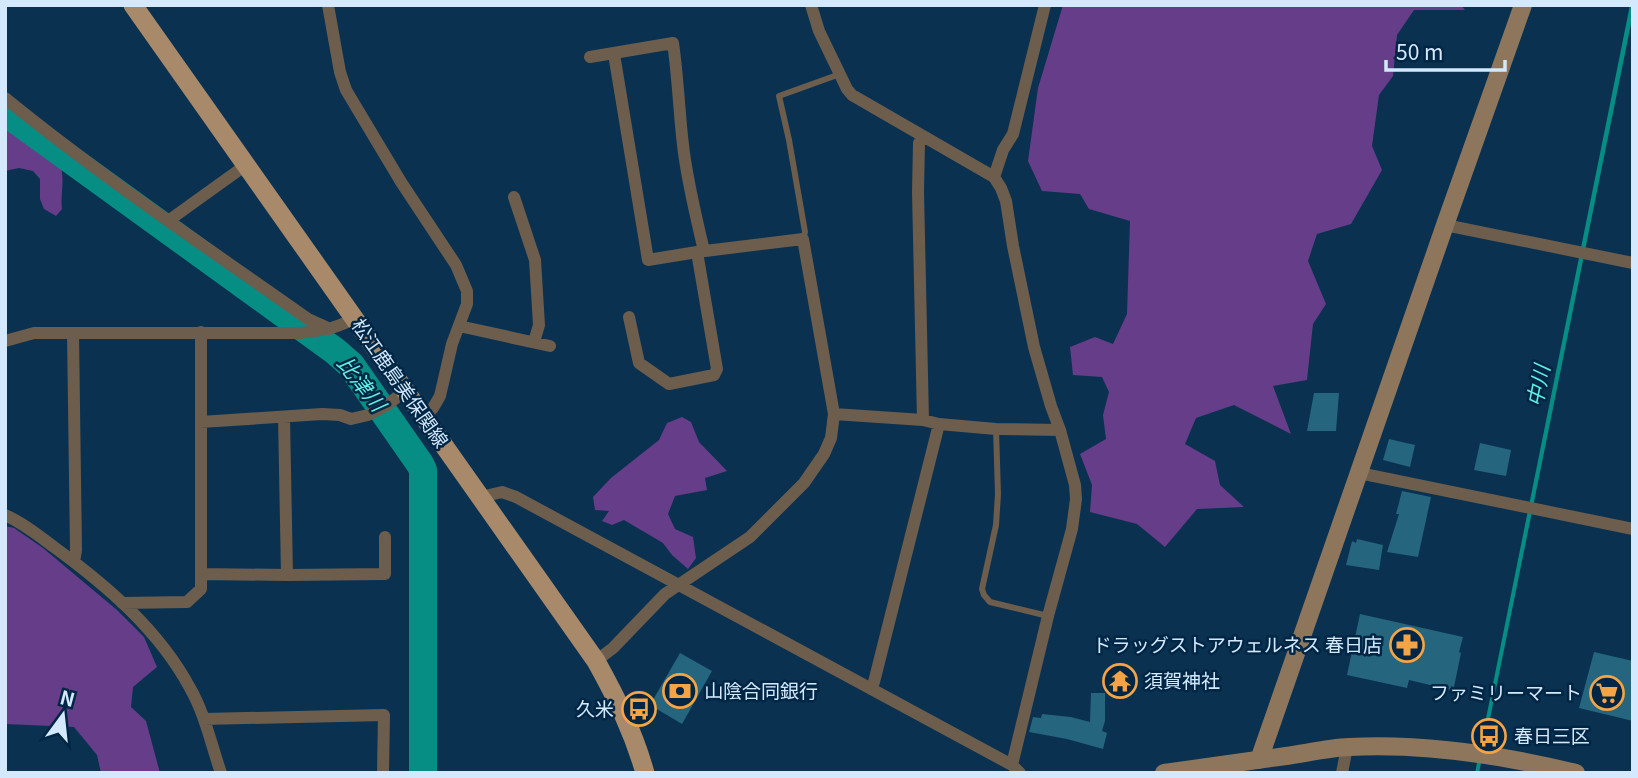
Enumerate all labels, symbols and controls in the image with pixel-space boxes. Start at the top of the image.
scale bar [1386,28,1505,72]
text: 50 m [1396,36,1443,66]
street label: 松江鹿島美保関線 [347,312,456,452]
water label: 比津川 [331,349,395,418]
water label: 中川 [1518,360,1556,409]
pharmacy icon: ドラッグストアウェルネス 春日店 [1388,626,1426,664]
place label: ドラッグストアウェルネス 春日店 [1093,630,1382,657]
temple icon: 須賀神社 [1101,662,1139,700]
place label: 須賀神社 [1144,666,1220,693]
bank icon: 山陰合同銀行 [661,672,699,710]
supermarket icon: ファミリーマート [1588,674,1626,712]
place label: 山陰合同銀行 [704,676,818,703]
place label: ファミリーマート [1430,678,1582,705]
north arrow [28,680,98,750]
text: N [57,682,78,712]
bus stop icon: 久米 [620,690,658,728]
place label: 久米 [576,694,614,721]
bus stop icon: 春日三区 [1470,717,1508,755]
place label: 春日三区 [1514,721,1590,748]

